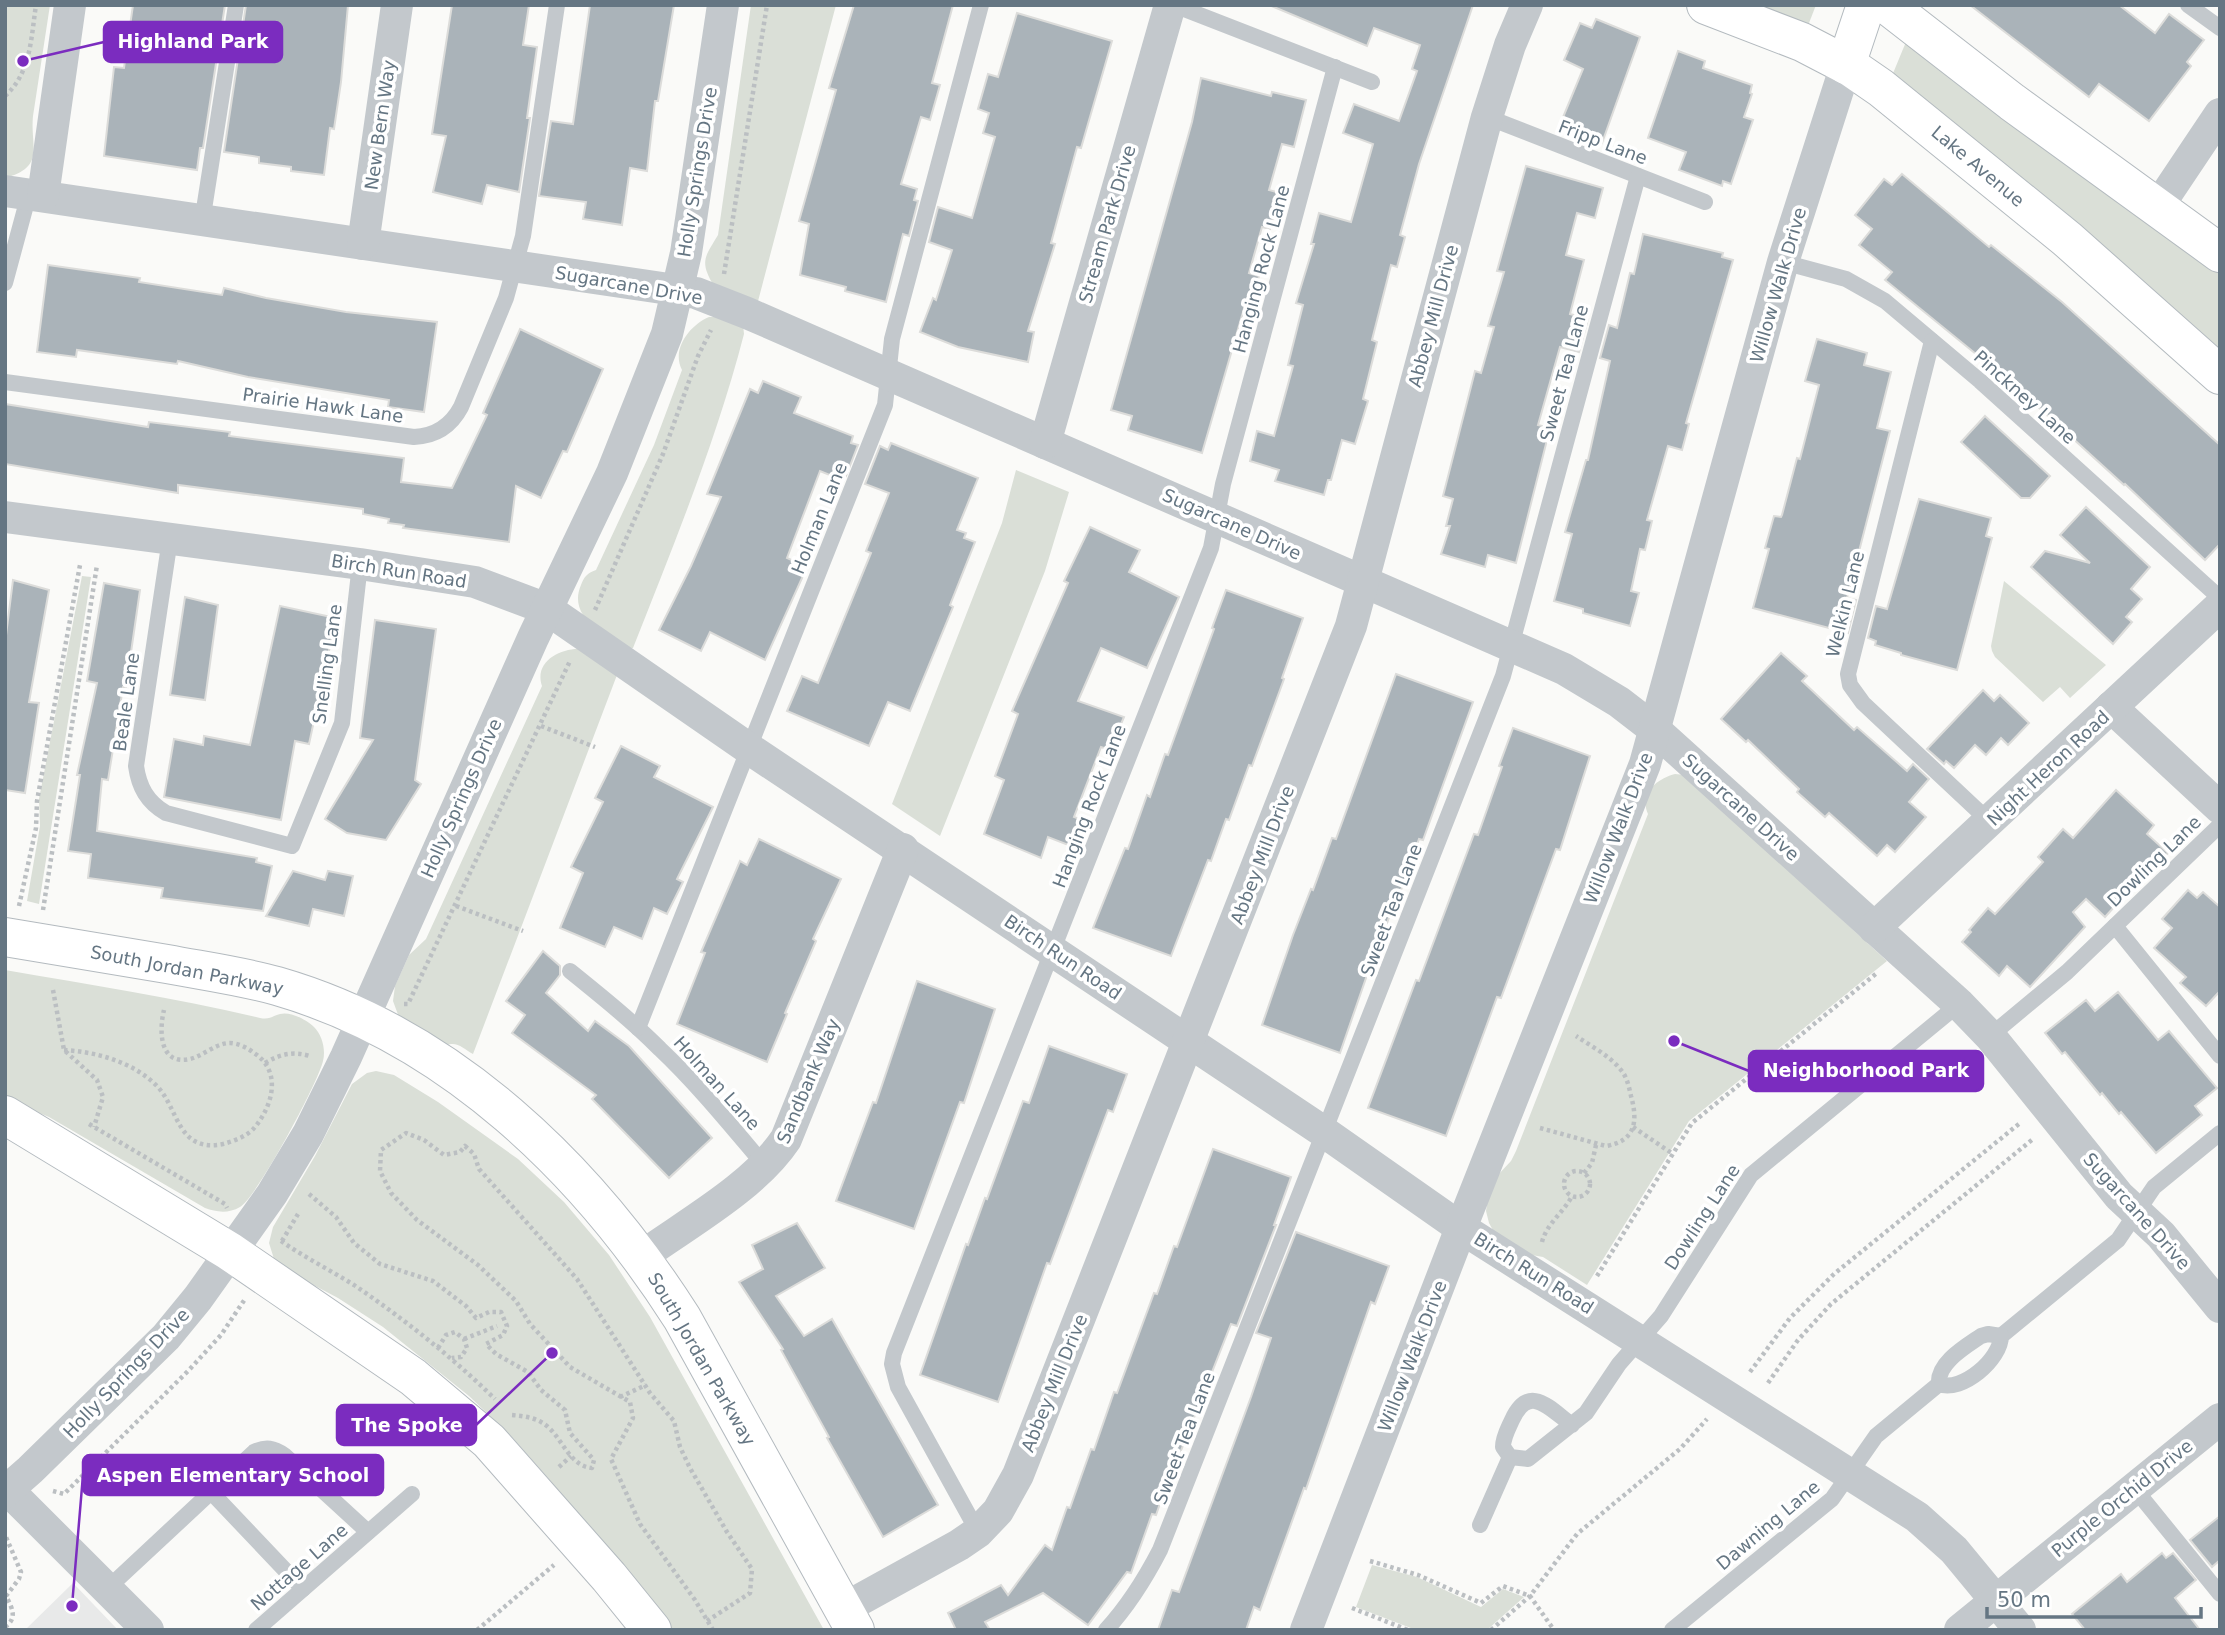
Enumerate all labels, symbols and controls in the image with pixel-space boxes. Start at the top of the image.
callout: Highland Park [104,22,282,62]
text: Highland Park [118,30,269,52]
street label: New Bern Way [360,58,400,191]
street label: Holly Springs Drive [673,85,721,259]
street label: Fripp Lane [1556,115,1650,169]
street label: Lake Avenue [1927,121,2029,211]
street label: Stream Park Drive [1074,143,1140,305]
street label: Hanging Rock Lane [1228,183,1294,355]
street label: Willow Walk Drive [1746,205,1810,365]
street label: Abbey Mill Drive [1404,242,1462,390]
street label: Sugarcane Drive [554,262,704,308]
street label: Sweet Tea Lane [1536,302,1592,444]
street label: Pinckney Lane [1970,346,2080,448]
street label: Prairie Hawk Lane [241,383,405,427]
street label: Holman Lane [787,459,851,577]
street label: Sugarcane Drive [1159,484,1305,564]
street label: Welkin Lane [1822,549,1868,659]
street label: Birch Run Road [330,550,468,592]
street label: Snelling Lane [308,603,346,725]
street label: Beale Lane [109,651,143,753]
street label: Night Heron Road [1983,706,2113,830]
street label: Holly Springs Drive [416,715,506,881]
street label: Hanging Rock Lane [1048,721,1130,891]
street label: Willow Walk Drive [1579,749,1657,907]
street label: Sugarcane Drive [1678,749,1804,865]
street label: Abbey Mill Drive [1226,783,1298,927]
street label: Dowling Lane [2103,811,2205,911]
street label: Sweet Tea Lane [1356,841,1426,979]
street label: Birch Run Road [1000,910,1126,1004]
street label: South Jordan Parkway [89,941,286,999]
street label: Sandbank Way [772,1015,844,1147]
street label: Holman Lane [669,1032,765,1134]
callout: Neighborhood Park [1749,1051,1983,1091]
text: Neighborhood Park [1763,1059,1970,1081]
street label: Sugarcane Drive [2079,1148,2195,1274]
street label: Dowling Lane [1660,1160,1744,1274]
street label: Birch Run Road [1470,1228,1598,1318]
street label: South Jordan Parkway [644,1269,760,1450]
street label: Willow Walk Drive [1373,1277,1451,1435]
street label: Holly Springs Drive [59,1304,193,1442]
street label: Abbey Mill Drive [1017,1311,1091,1455]
street label: Sweet Tea Lane [1149,1369,1219,1507]
callout: The Spoke [337,1405,476,1445]
text: The Spoke [351,1414,463,1436]
street label: Purple Orchid Drive [2047,1435,2197,1561]
callout: Aspen Elementary School [83,1455,383,1495]
text: Aspen Elementary School [97,1464,369,1486]
street label: Dawning Lane [1712,1476,1824,1574]
street label: Nottage Lane [246,1519,352,1615]
scale bar [1987,1576,2200,1620]
text: 50 m [1997,1588,2051,1612]

